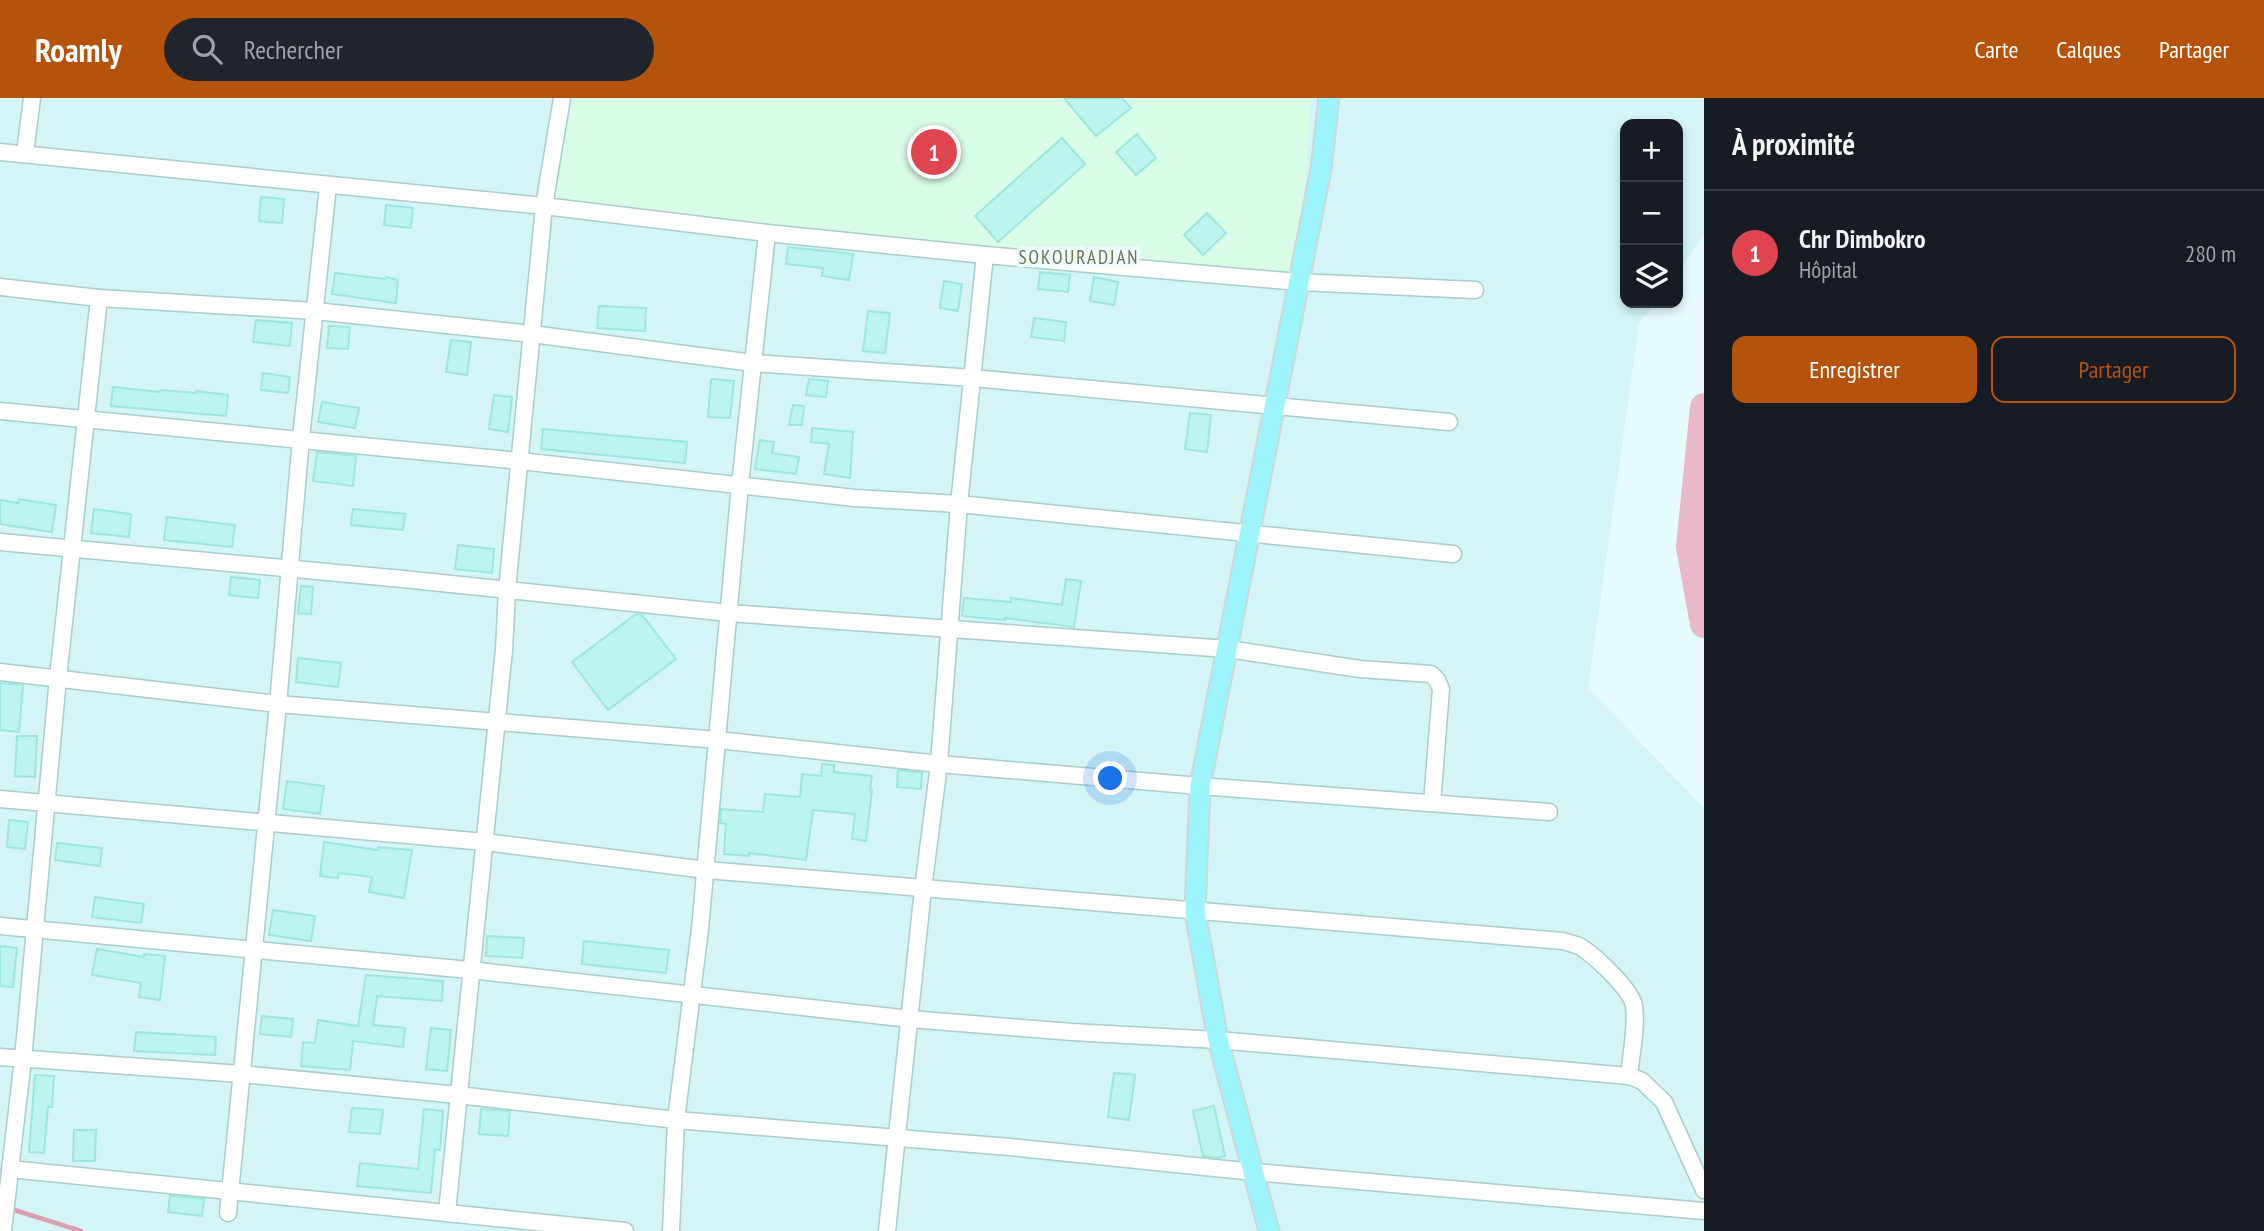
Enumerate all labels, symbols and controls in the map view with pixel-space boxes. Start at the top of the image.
search box [164,18,654,81]
text: Roamly [35,28,122,71]
icon: search [188,30,226,68]
text: Rechercher [244,33,343,66]
text: Carte [1975,34,2018,65]
text: Calques [2056,34,2121,65]
text: Partager [2159,34,2229,65]
map controls [1620,119,1683,308]
button: + [1620,119,1683,182]
text: À proximité [1732,124,1855,163]
pin: 1 [911,126,957,178]
button: − [1620,182,1683,245]
text: Chr Dimbokro [1799,222,1926,255]
text: 1 [1750,239,1761,268]
text: 280 m [2185,239,2236,268]
district label: SOKOURADJAN [1018,245,1140,269]
button: layers [1620,245,1683,308]
text: Hôpital [1799,255,1857,284]
button: Enregistrer [1732,336,1977,403]
button: Partager [1991,336,2236,403]
your location [1093,761,1127,795]

